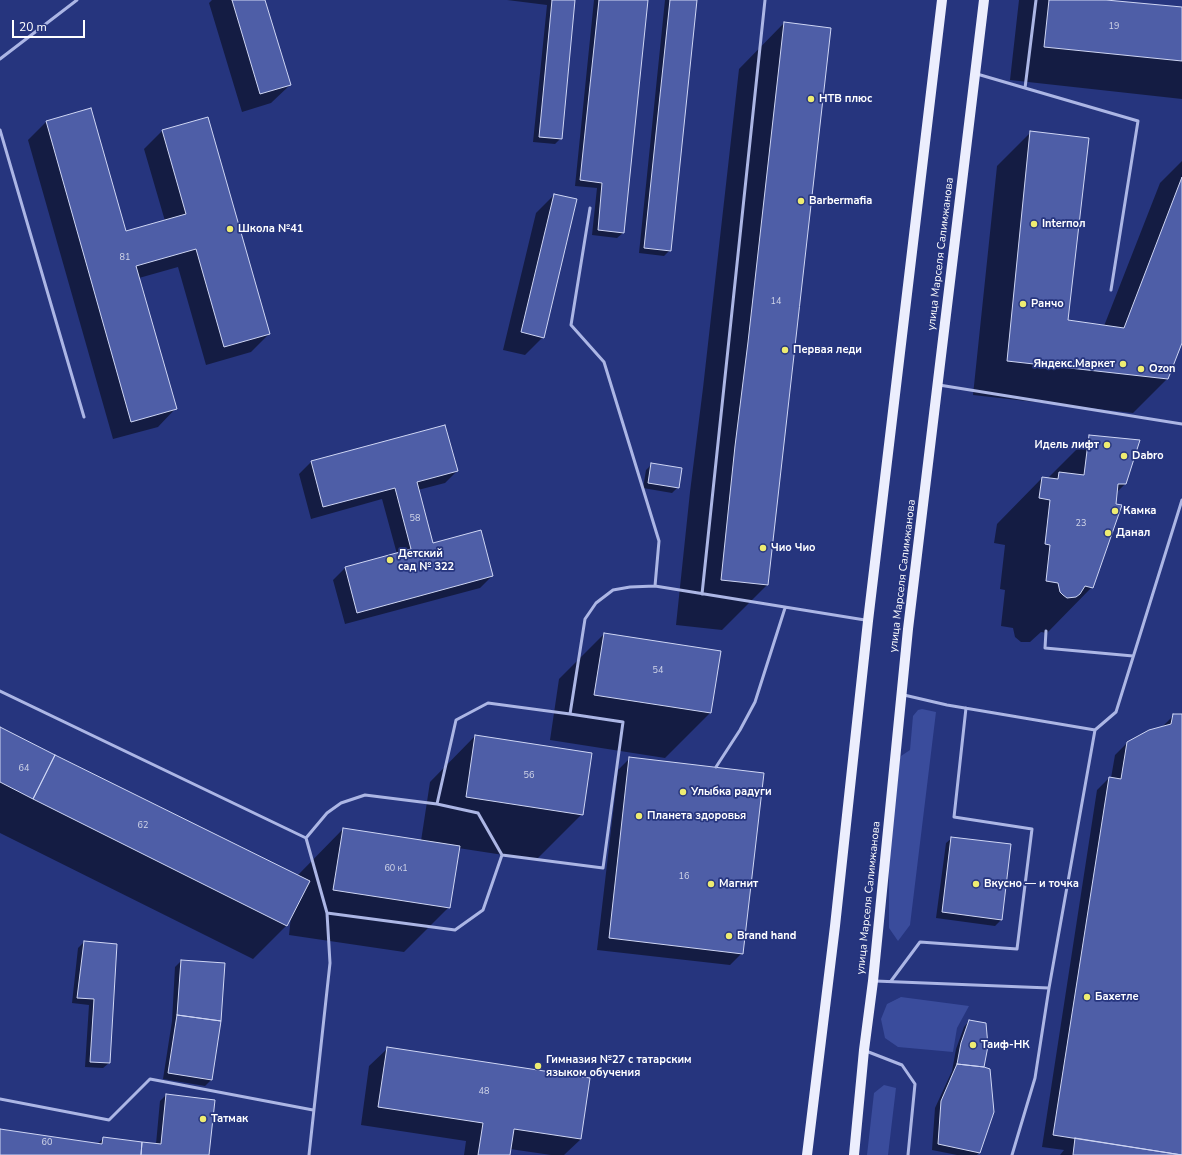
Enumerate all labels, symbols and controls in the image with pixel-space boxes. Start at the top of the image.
scale bar [14,12,87,38]
text: 20 m [19,19,47,35]
house number: 19 [1109,22,1119,32]
place label: НТВ плюс [819,92,872,106]
marker: НТВ плюс [806,94,816,104]
street label: улица Марселя Салимжанова [925,177,957,331]
place label: Barbermafia [809,194,872,208]
marker: Barbermafia [796,196,806,206]
place label: Interпол [1042,217,1086,231]
marker: Interпол [1029,219,1039,229]
place label: Школа №41 [238,222,303,236]
marker: Школа №41 [225,224,235,234]
house number: 81 [120,253,130,263]
house number: 14 [771,297,781,307]
place label: Ранчо [1031,297,1064,311]
marker: Ранчо [1018,299,1028,309]
place label: Первая леди [793,343,862,357]
marker: Первая леди [780,345,790,355]
place label: Яндекс.Маркет [1034,357,1115,371]
marker: Яндекс.Маркет [1118,359,1128,369]
place label: Ozon [1149,362,1176,376]
marker: Ozon [1136,364,1146,374]
place label: Идель лифт [1035,438,1099,452]
marker: Идель лифт [1102,440,1112,450]
place label: Dabro [1132,449,1164,463]
marker: Dabro [1119,451,1129,461]
street label: улица Марселя Салимжанова [887,499,919,653]
place label: Камка [1123,504,1156,518]
marker: Камка [1110,506,1120,516]
house number: 58 [410,514,420,524]
house number: 23 [1076,519,1086,529]
place label: Данал [1116,526,1150,540]
marker: Данал [1103,528,1113,538]
place label: Чио Чио [771,541,816,555]
marker: Чио Чио [758,543,768,553]
place label: Детский сад № 322 [398,547,454,573]
marker: Детский сад № 322 [385,555,395,565]
house number: 54 [653,666,663,676]
house number: 64 [19,764,29,774]
house number: 56 [524,771,534,781]
place label: Улыбка радуги [691,785,772,799]
marker: Улыбка радуги [678,787,688,797]
place label: Планета здоровья [647,809,746,823]
marker: Планета здоровья [634,811,644,821]
house number: 62 [138,821,148,831]
street label: улица Марселя Салимжанова [854,821,884,975]
house number: 60 к1 [384,864,408,874]
house number: 16 [679,872,689,882]
place label: Магнит [719,877,758,891]
place label: Вкусно — и точка [984,877,1079,891]
marker: Магнит [706,879,716,889]
marker: Вкусно — и точка [971,879,981,889]
place label: Brand hand [737,929,796,943]
marker: Brand hand [724,931,734,941]
place label: Бахетле [1095,990,1139,1004]
marker: Бахетле [1082,992,1092,1002]
place label: Таиф-НК [981,1038,1030,1052]
marker: Таиф-НК [968,1040,978,1050]
place label: Гимназия №27 с татарским языком обучения [546,1053,692,1079]
marker: Гимназия №27 с татарским языком обучения [533,1061,543,1071]
house number: 48 [479,1087,489,1097]
place label: Татмак [211,1112,248,1126]
marker: Татмак [198,1114,208,1124]
house number: 60 [42,1138,52,1148]

